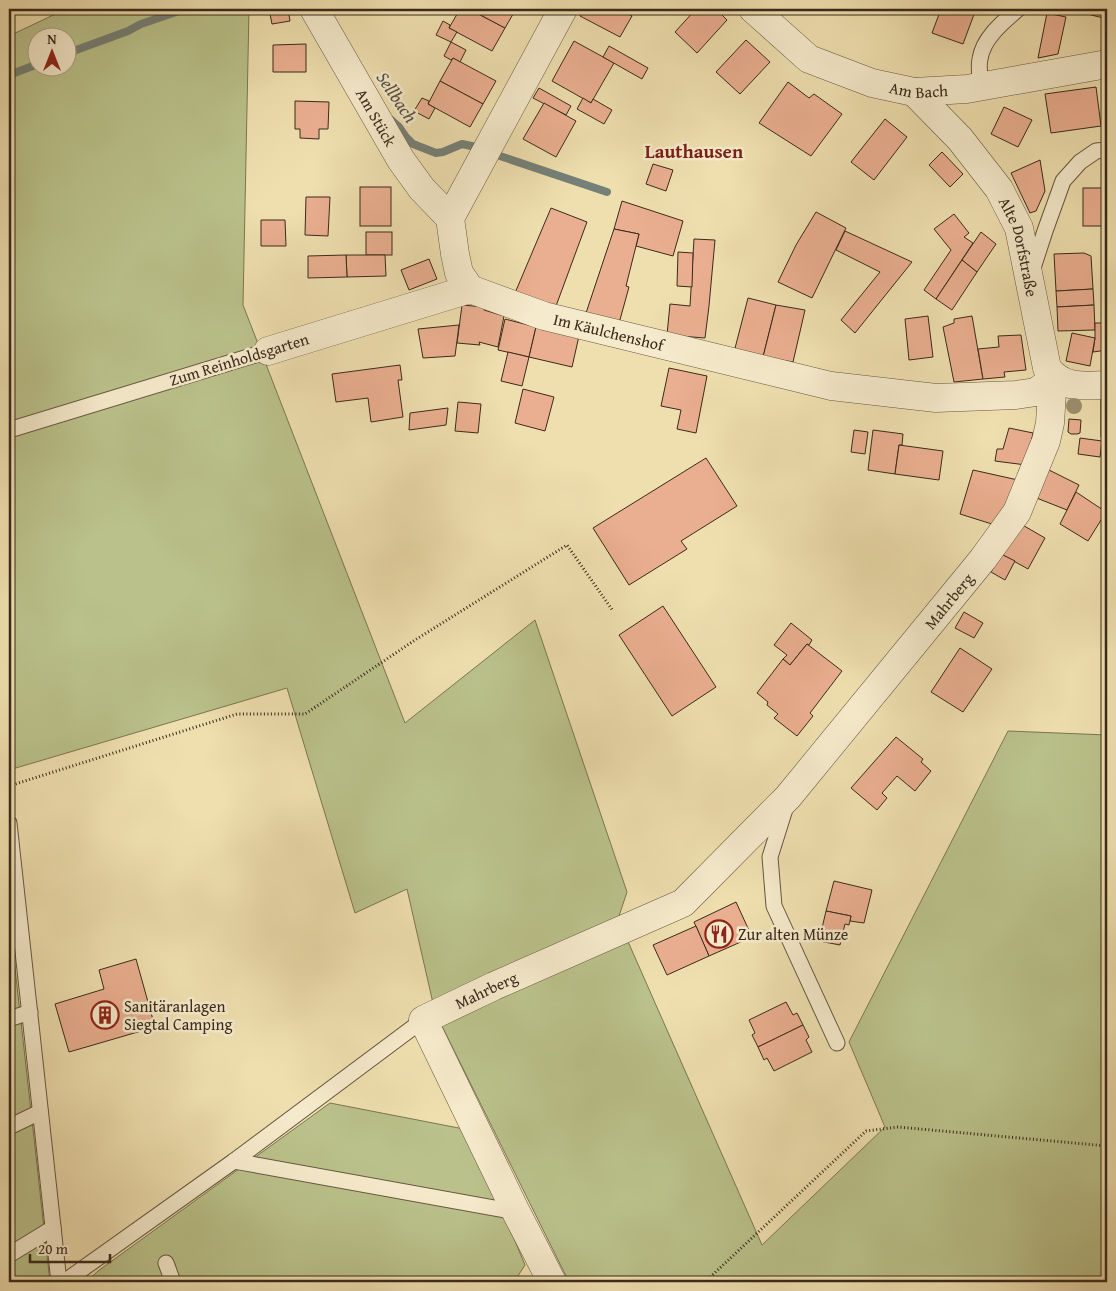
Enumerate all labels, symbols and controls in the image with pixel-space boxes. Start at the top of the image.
north arrow [28,28,78,78]
text: N [47,29,57,49]
water label: Sellbach [370,66,424,128]
street label: Am Bach [887,75,949,104]
street label: Am Stück [350,84,403,152]
district label: Lauthausen [645,137,744,165]
street label: Alte Dorfstraße [993,193,1044,299]
street label: Im Käulchenshof [551,307,668,357]
street label: Zum Reinholdsgarten [166,326,312,392]
street label: Mahrberg [918,567,979,634]
restaurant icon: Zur alten Münze [704,919,734,949]
place label: Zur alten Münze [738,922,848,946]
street label: Mahrberg [451,965,521,1015]
place label: Sanitäranlagen Siegtal Camping [124,994,232,1036]
building icon: Sanitäranlagen Siegtal Camping [90,1000,120,1030]
scale bar [30,1231,110,1263]
text: 20 m [38,1238,69,1259]

